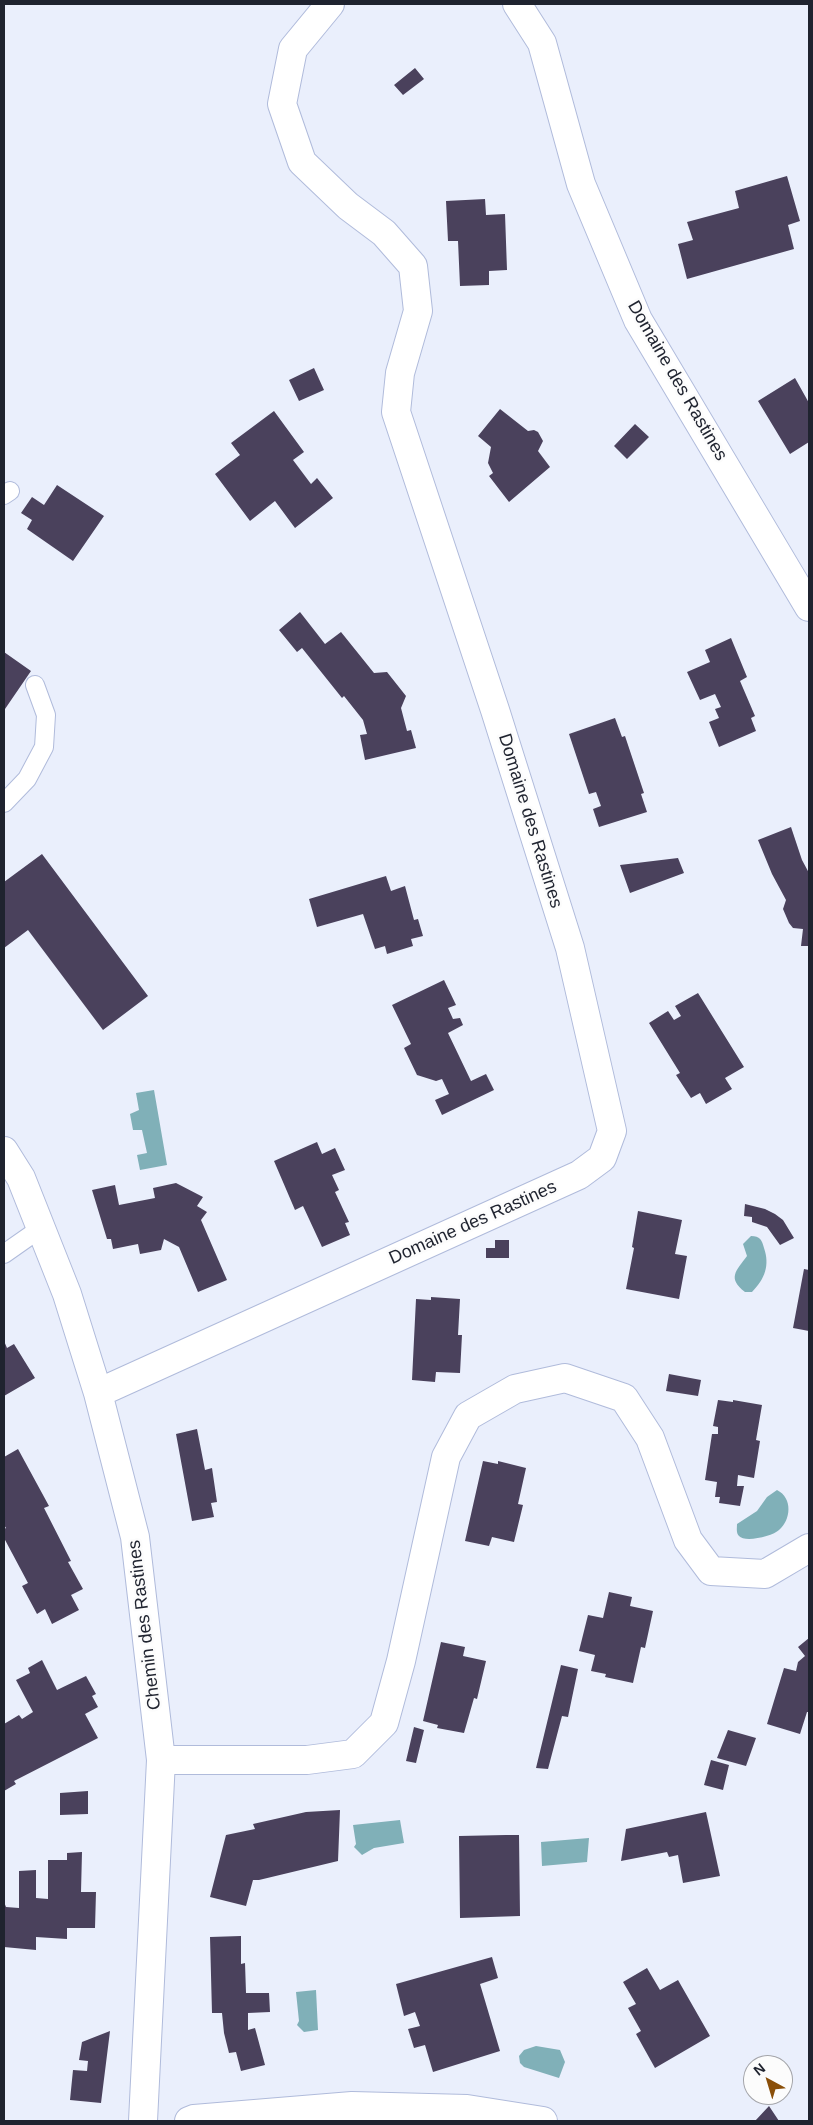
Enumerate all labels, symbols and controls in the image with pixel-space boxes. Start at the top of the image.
street label: Domaine des Rastines [622,297,732,465]
street label: Domaine des Rastines [493,731,567,911]
street label: Domaine des Rastines [386,1176,560,1270]
street label: Chemin des Rastines [124,1539,166,1711]
north arrow [743,2055,793,2105]
text: N [750,2060,768,2079]

